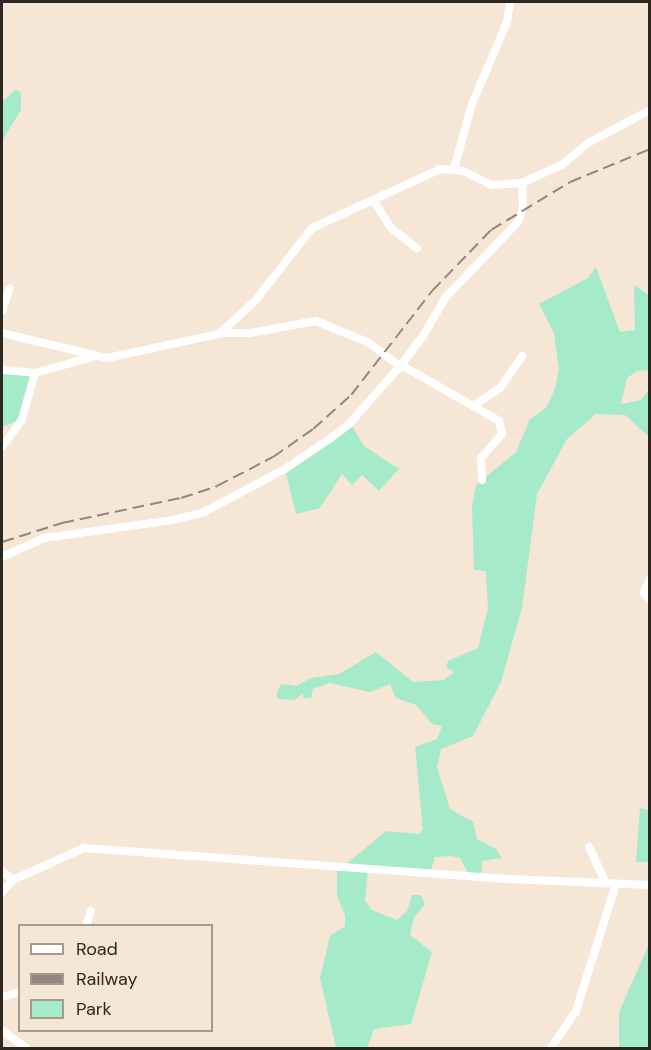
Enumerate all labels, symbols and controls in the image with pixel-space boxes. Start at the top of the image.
legend [18,924,213,1032]
text: Road [76,937,118,961]
text: Railway [76,967,138,991]
text: Park [76,997,112,1021]

